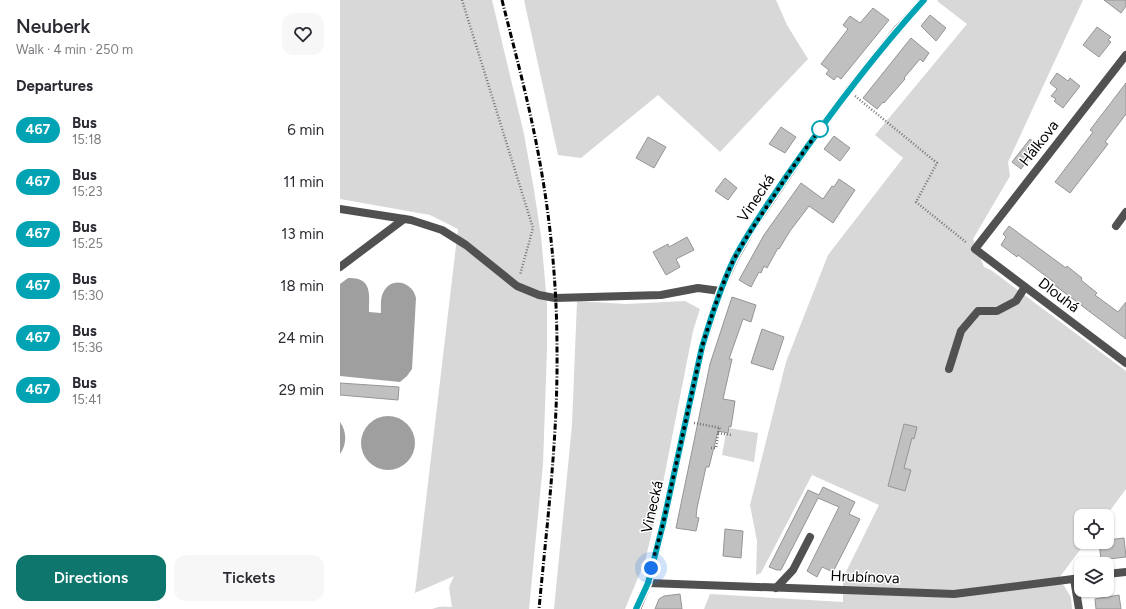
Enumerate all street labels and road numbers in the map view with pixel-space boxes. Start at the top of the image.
street label: Hálkova [1016,117,1062,169]
street label: Vinecká [734,171,778,225]
street label: Dlouhá [1035,274,1083,316]
street label: Vinecká [637,479,667,535]
street label: Hrubínova [830,567,900,587]

